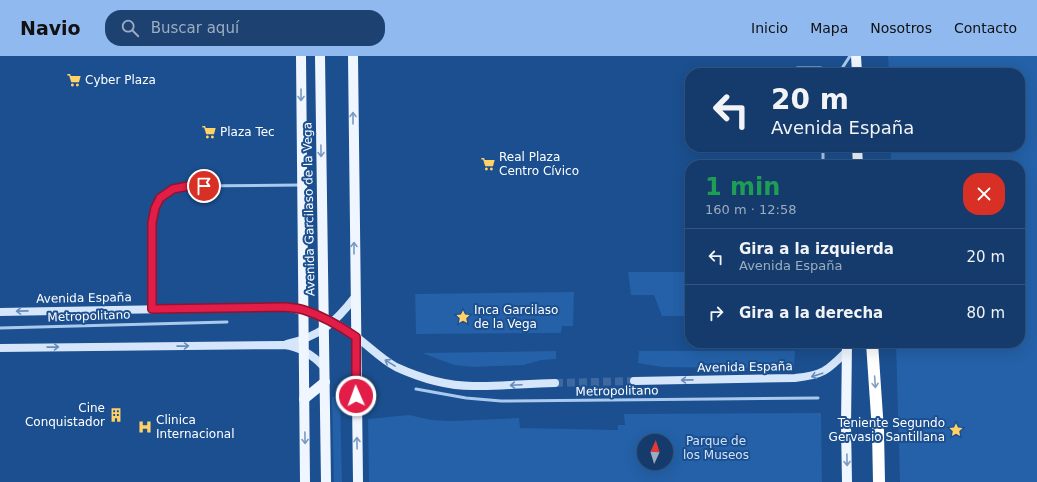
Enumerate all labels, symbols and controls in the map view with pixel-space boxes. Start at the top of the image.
search box [105,10,385,46]
text: Navio [20,17,81,39]
icon: search [119,17,141,39]
text: Buscar aquí [151,19,239,37]
text: Inicio [751,20,788,36]
text: Mapa [810,20,848,36]
text: Nosotros [870,20,932,36]
text: Contacto [954,20,1017,36]
supermarket icon: Cyber Plaza [66,72,82,88]
place label: Cyber Plaza [85,73,156,87]
text: 20 m [771,83,849,116]
icon: left [705,84,757,136]
one-way arrow [297,88,305,101]
one-way arrow [349,112,357,125]
text: Avenida España [771,117,914,138]
street label: Avenida Garcilaso de la Vega [300,122,318,296]
supermarket icon: Plaza Tec [201,124,217,140]
place label: Plaza Tec [220,125,275,139]
one-way arrow [317,144,325,157]
place label: Real Plaza Centro Cívico [499,150,579,178]
supermarket icon: Real Plaza Centro Cívico [480,156,496,172]
pin [187,169,221,203]
text: 1 min [705,173,780,201]
button: close [963,173,1005,215]
icon: arrive [193,175,215,197]
text: 160 m · 12:58 [705,202,796,217]
text: Gira a la izquierda [739,240,894,258]
one-way arrow [351,242,358,255]
icon: left [705,246,727,268]
text: 20 m [967,248,1005,266]
text: Avenida España [739,258,842,273]
street label: Avenida España [36,290,132,306]
icon: right [705,302,727,324]
place label: Inca Garcilaso de la Vega [474,303,558,331]
text: Gira a la derecha [739,304,883,322]
text: 80 m [967,304,1005,322]
one-way arrow [16,307,29,315]
street label: Metropolitano [47,308,131,324]
place icon: Inca Garcilaso de la Vega [455,309,471,325]
one-way arrow [176,342,189,350]
one-way arrow [46,344,59,351]
one-way arrow [384,359,396,367]
street label: Avenida España [697,359,793,375]
one-way arrow [811,371,823,379]
position arrow [335,375,377,417]
one-way arrow [871,375,879,388]
one-way arrow [681,376,694,384]
one-way arrow [510,381,523,388]
street label: Metropolitano [575,383,659,399]
place label: Cine Conquistador [25,401,105,429]
building icon: Cine Conquistador [108,407,124,423]
place label: Clinica Internacional [156,413,234,441]
place label: Teniente Segundo Gervasio Santillana [829,416,945,444]
hospital icon: Clinica Internacional [137,419,153,435]
place icon: Teniente Segundo Gervasio Santillana [948,422,964,438]
one-way arrow [301,431,309,444]
north arrow [637,434,673,470]
map controls [637,434,673,470]
park label: Parque de los Museos [683,434,749,462]
one-way arrow [353,437,361,450]
one-way arrow [843,453,850,466]

